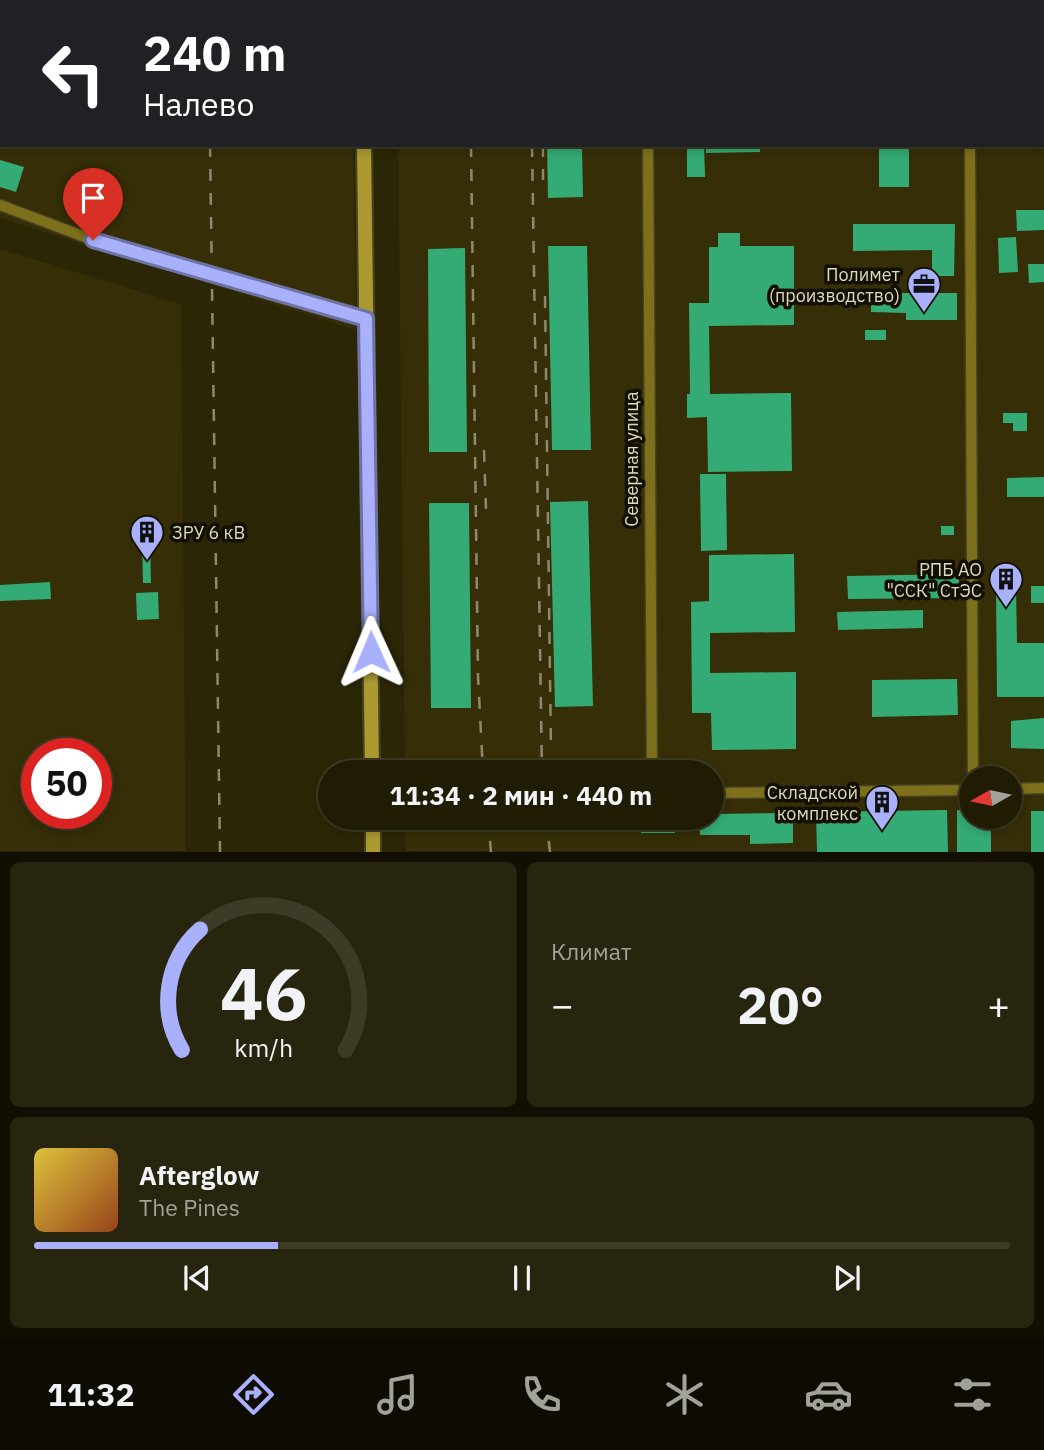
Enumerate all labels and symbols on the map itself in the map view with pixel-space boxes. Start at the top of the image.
pin [63,168,123,240]
place label: Полимет (производство) [769,263,900,307]
office icon: Полимет (производство) [905,265,943,314]
street label: Северная улица [620,391,643,527]
building icon: ЗРУ 6 кВ [128,513,166,562]
place label: ЗРУ 6 кВ [172,521,245,544]
place label: РПБ АО "ССК" СтЭС [886,558,982,602]
building icon: РПБ АО "ССК" СтЭС [987,560,1025,609]
position arrow [334,615,408,689]
speed limit sign: 50 [21,738,112,829]
north arrow [959,766,1022,830]
place label: Складской комплекс [767,781,858,825]
building icon: Складской комплекс [863,783,901,832]

